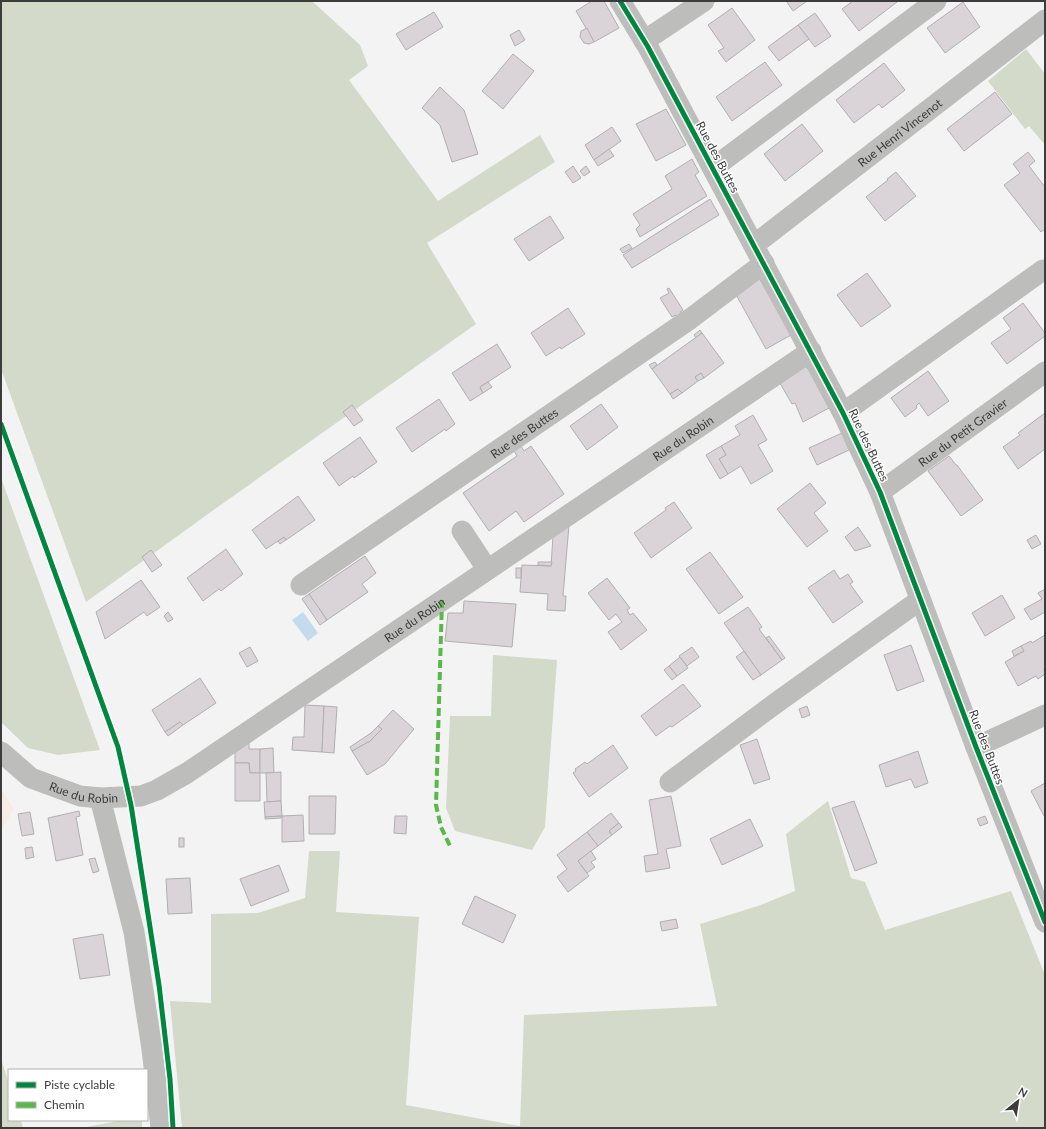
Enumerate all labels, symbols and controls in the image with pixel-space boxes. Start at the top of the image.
street label: Rue Henri Vincenot [854,95,945,170]
street label: Rue des Buttes [693,119,743,195]
street label: Rue du Petit Gravier [915,394,1010,469]
street label: Rue des Buttes [487,404,561,461]
street label: Rue des Buttes [846,406,892,484]
street label: Rue du Robin [649,412,716,464]
street label: Rue du Robin [381,593,448,645]
street label: Rue des Buttes [966,708,1008,786]
street label: Rue du Robin [47,778,118,806]
legend [8,1069,148,1121]
text: Piste cyclable [44,1077,115,1092]
north arrow [998,1081,1038,1121]
text: N [1016,1084,1030,1100]
text: Chemin [44,1097,85,1112]

